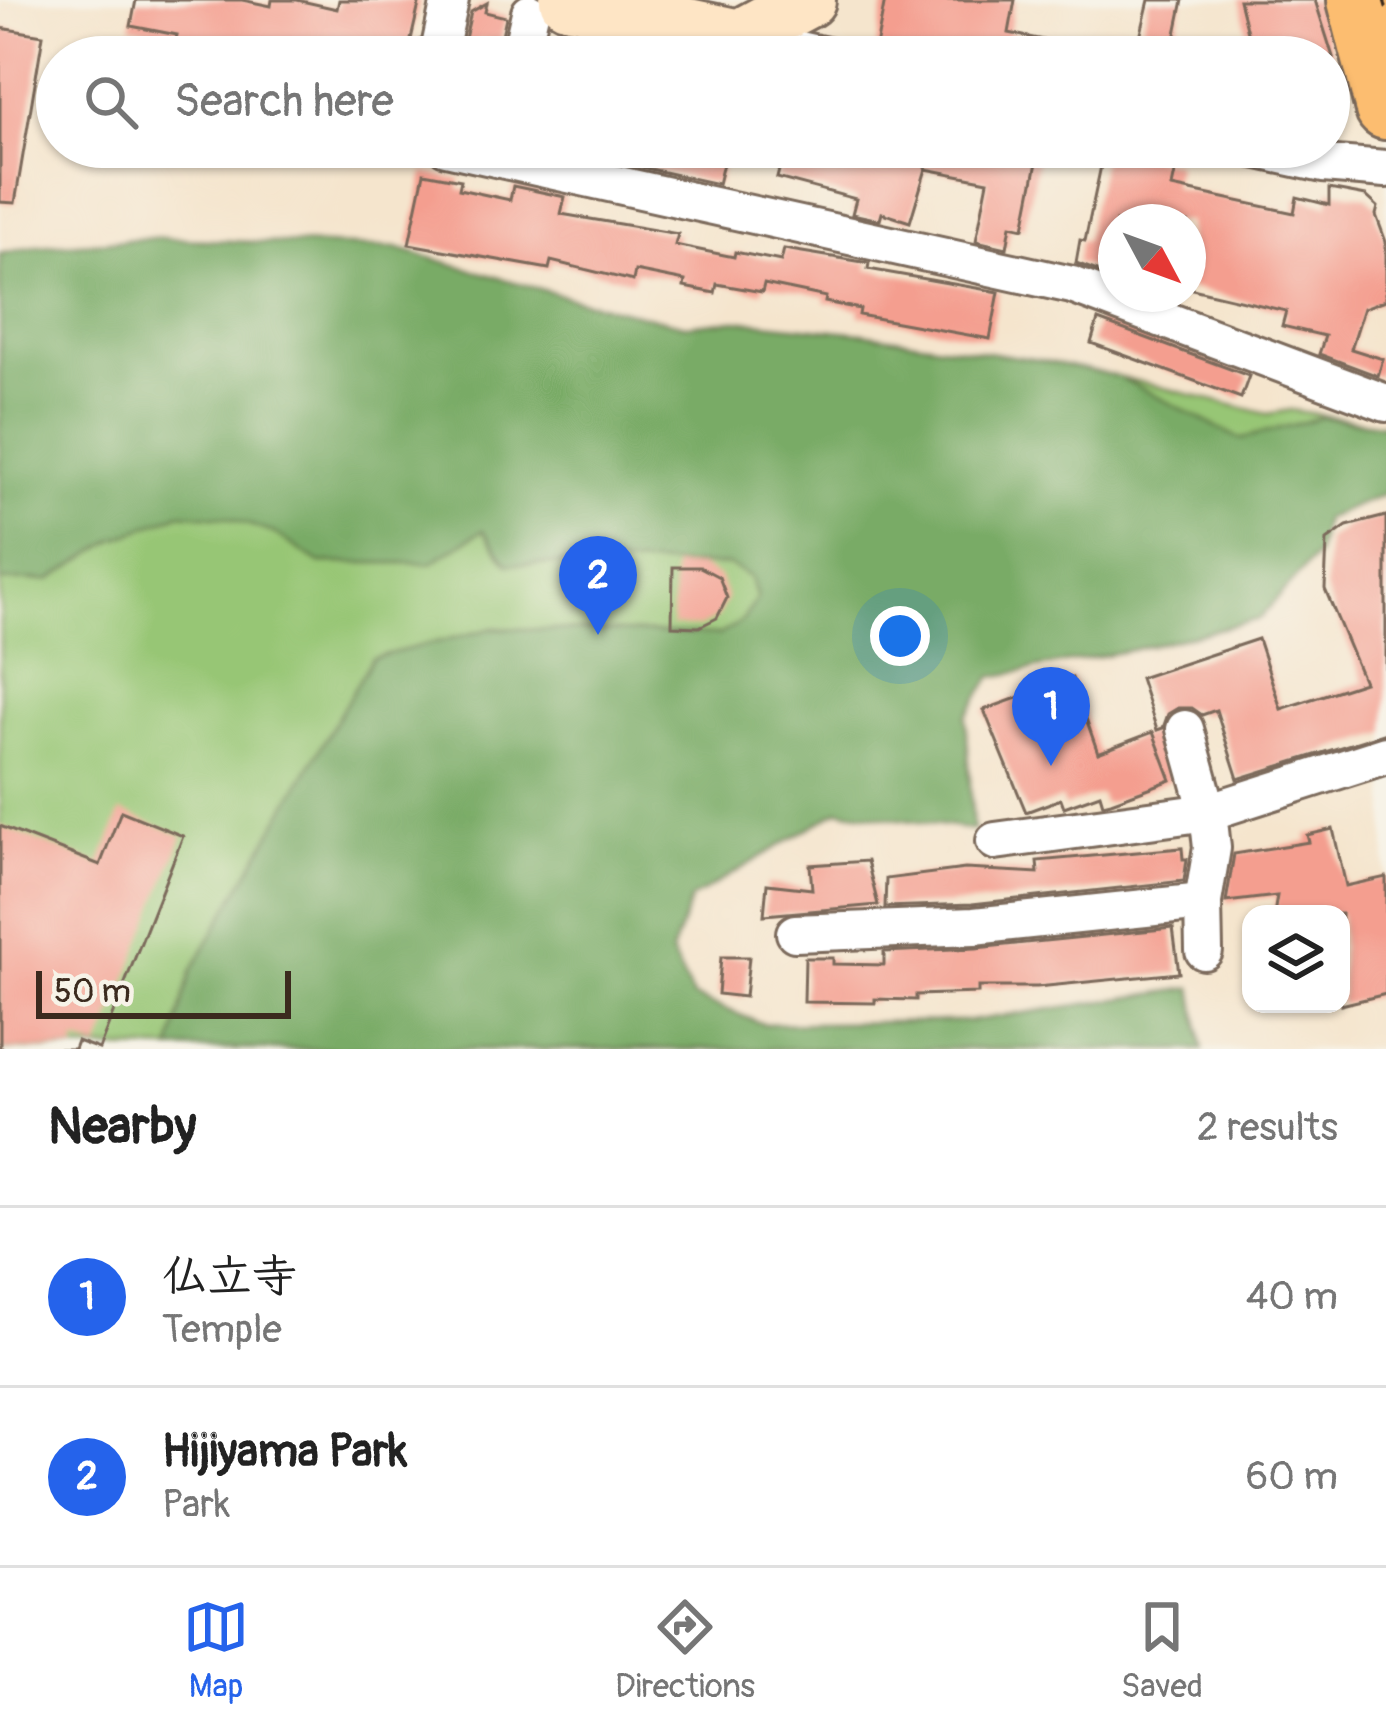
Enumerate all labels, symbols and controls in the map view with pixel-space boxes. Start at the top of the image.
search box [36,36,1350,168]
icon: search [78,69,144,135]
text: Search here [174,74,394,130]
north arrow [1098,204,1206,312]
pin: 2 [559,536,637,635]
your location [870,606,930,666]
pin: 1 [1012,667,1090,766]
map controls [1242,905,1350,1013]
button: layers [1242,905,1350,1013]
scale bar [36,965,291,1018]
text: 50 m [54,971,131,1012]
text: Nearby [48,1095,196,1159]
text: 2 results [1197,1103,1338,1152]
text: 仏立寺 [162,1249,297,1305]
text: 1 [79,1272,95,1321]
text: 40 m [1246,1272,1338,1321]
text: Temple [162,1305,282,1354]
text: Hijiyama Park [162,1424,407,1480]
text: 2 [76,1452,98,1501]
text: 60 m [1246,1452,1338,1501]
text: Park [162,1480,230,1529]
tab: Map [183,1594,249,1707]
tab: Directions [615,1594,755,1707]
tab: Saved [1121,1594,1203,1707]

